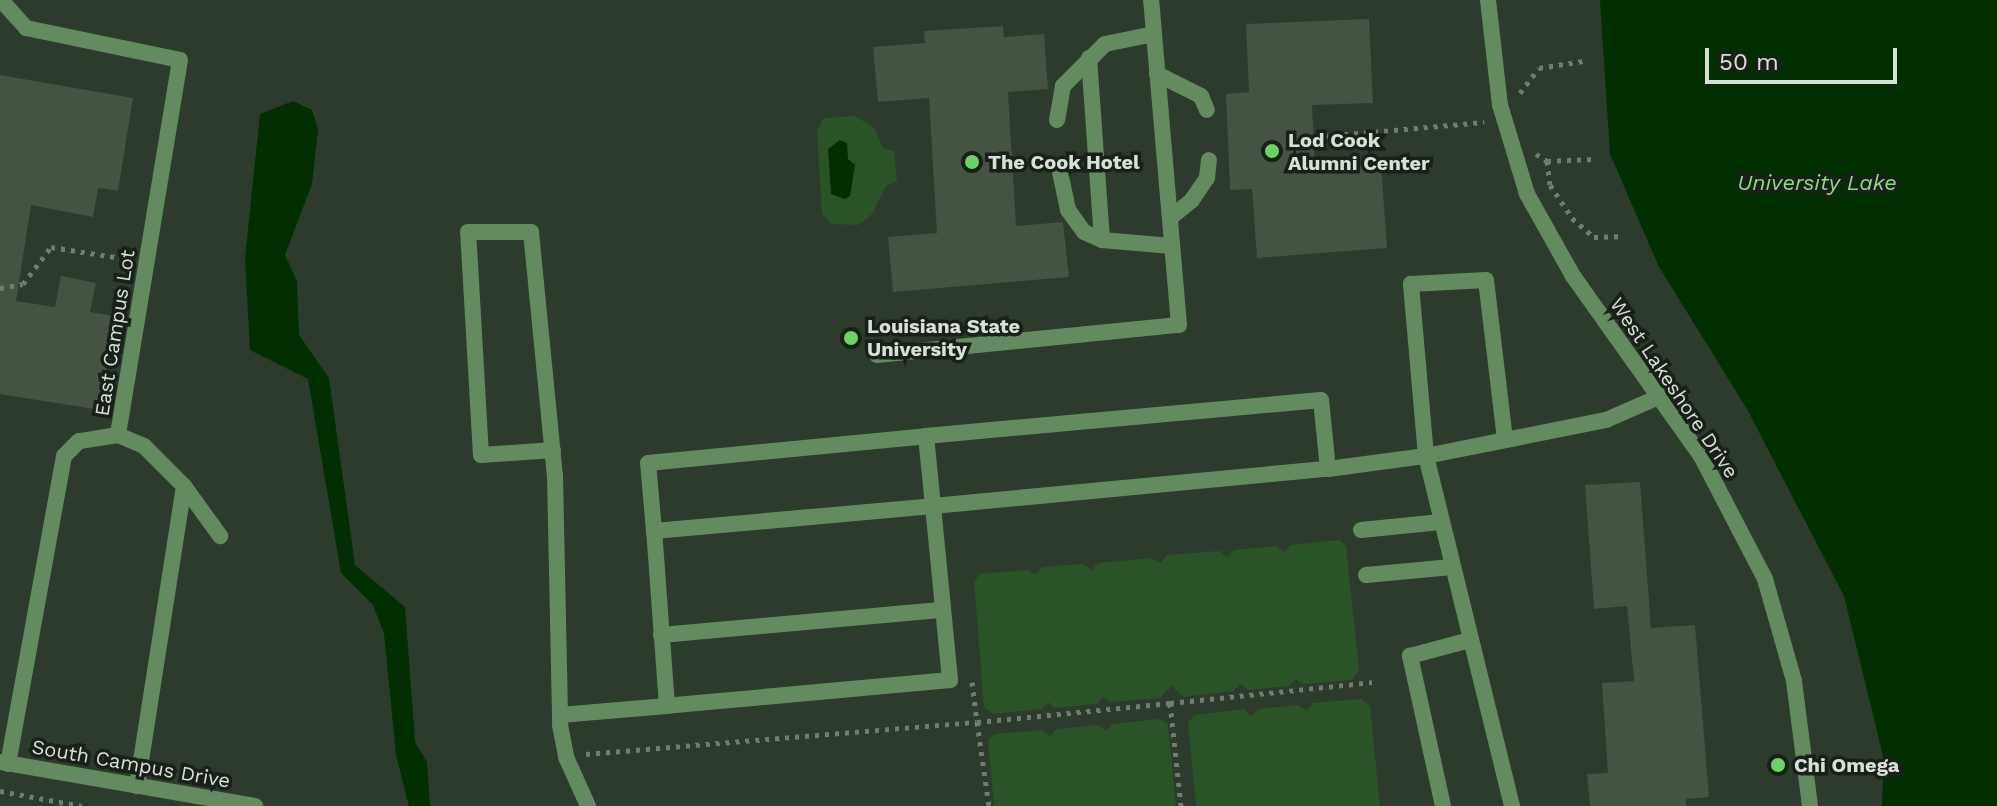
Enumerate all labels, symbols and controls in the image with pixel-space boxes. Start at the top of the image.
scale bar [1709,32,1901,82]
text: 50 m [1719,48,1779,76]
place label: Lod Cook Alumni Center [1288,128,1430,175]
marker: Lod Cook Alumni Center [1263,142,1281,160]
place label: The Cook Hotel [988,150,1140,174]
marker: The Cook Hotel [963,153,981,171]
water label: University Lake [1737,170,1897,196]
street label: East Campus Lot [90,248,140,418]
street label: West Lakeshore Drive [1605,293,1743,483]
place label: Louisiana State University [867,314,1020,361]
marker: Louisiana State University [842,329,860,347]
street label: South Campus Drive [30,735,232,793]
place label: Chi Omega [1794,753,1899,777]
marker: Chi Omega [1769,756,1787,774]

